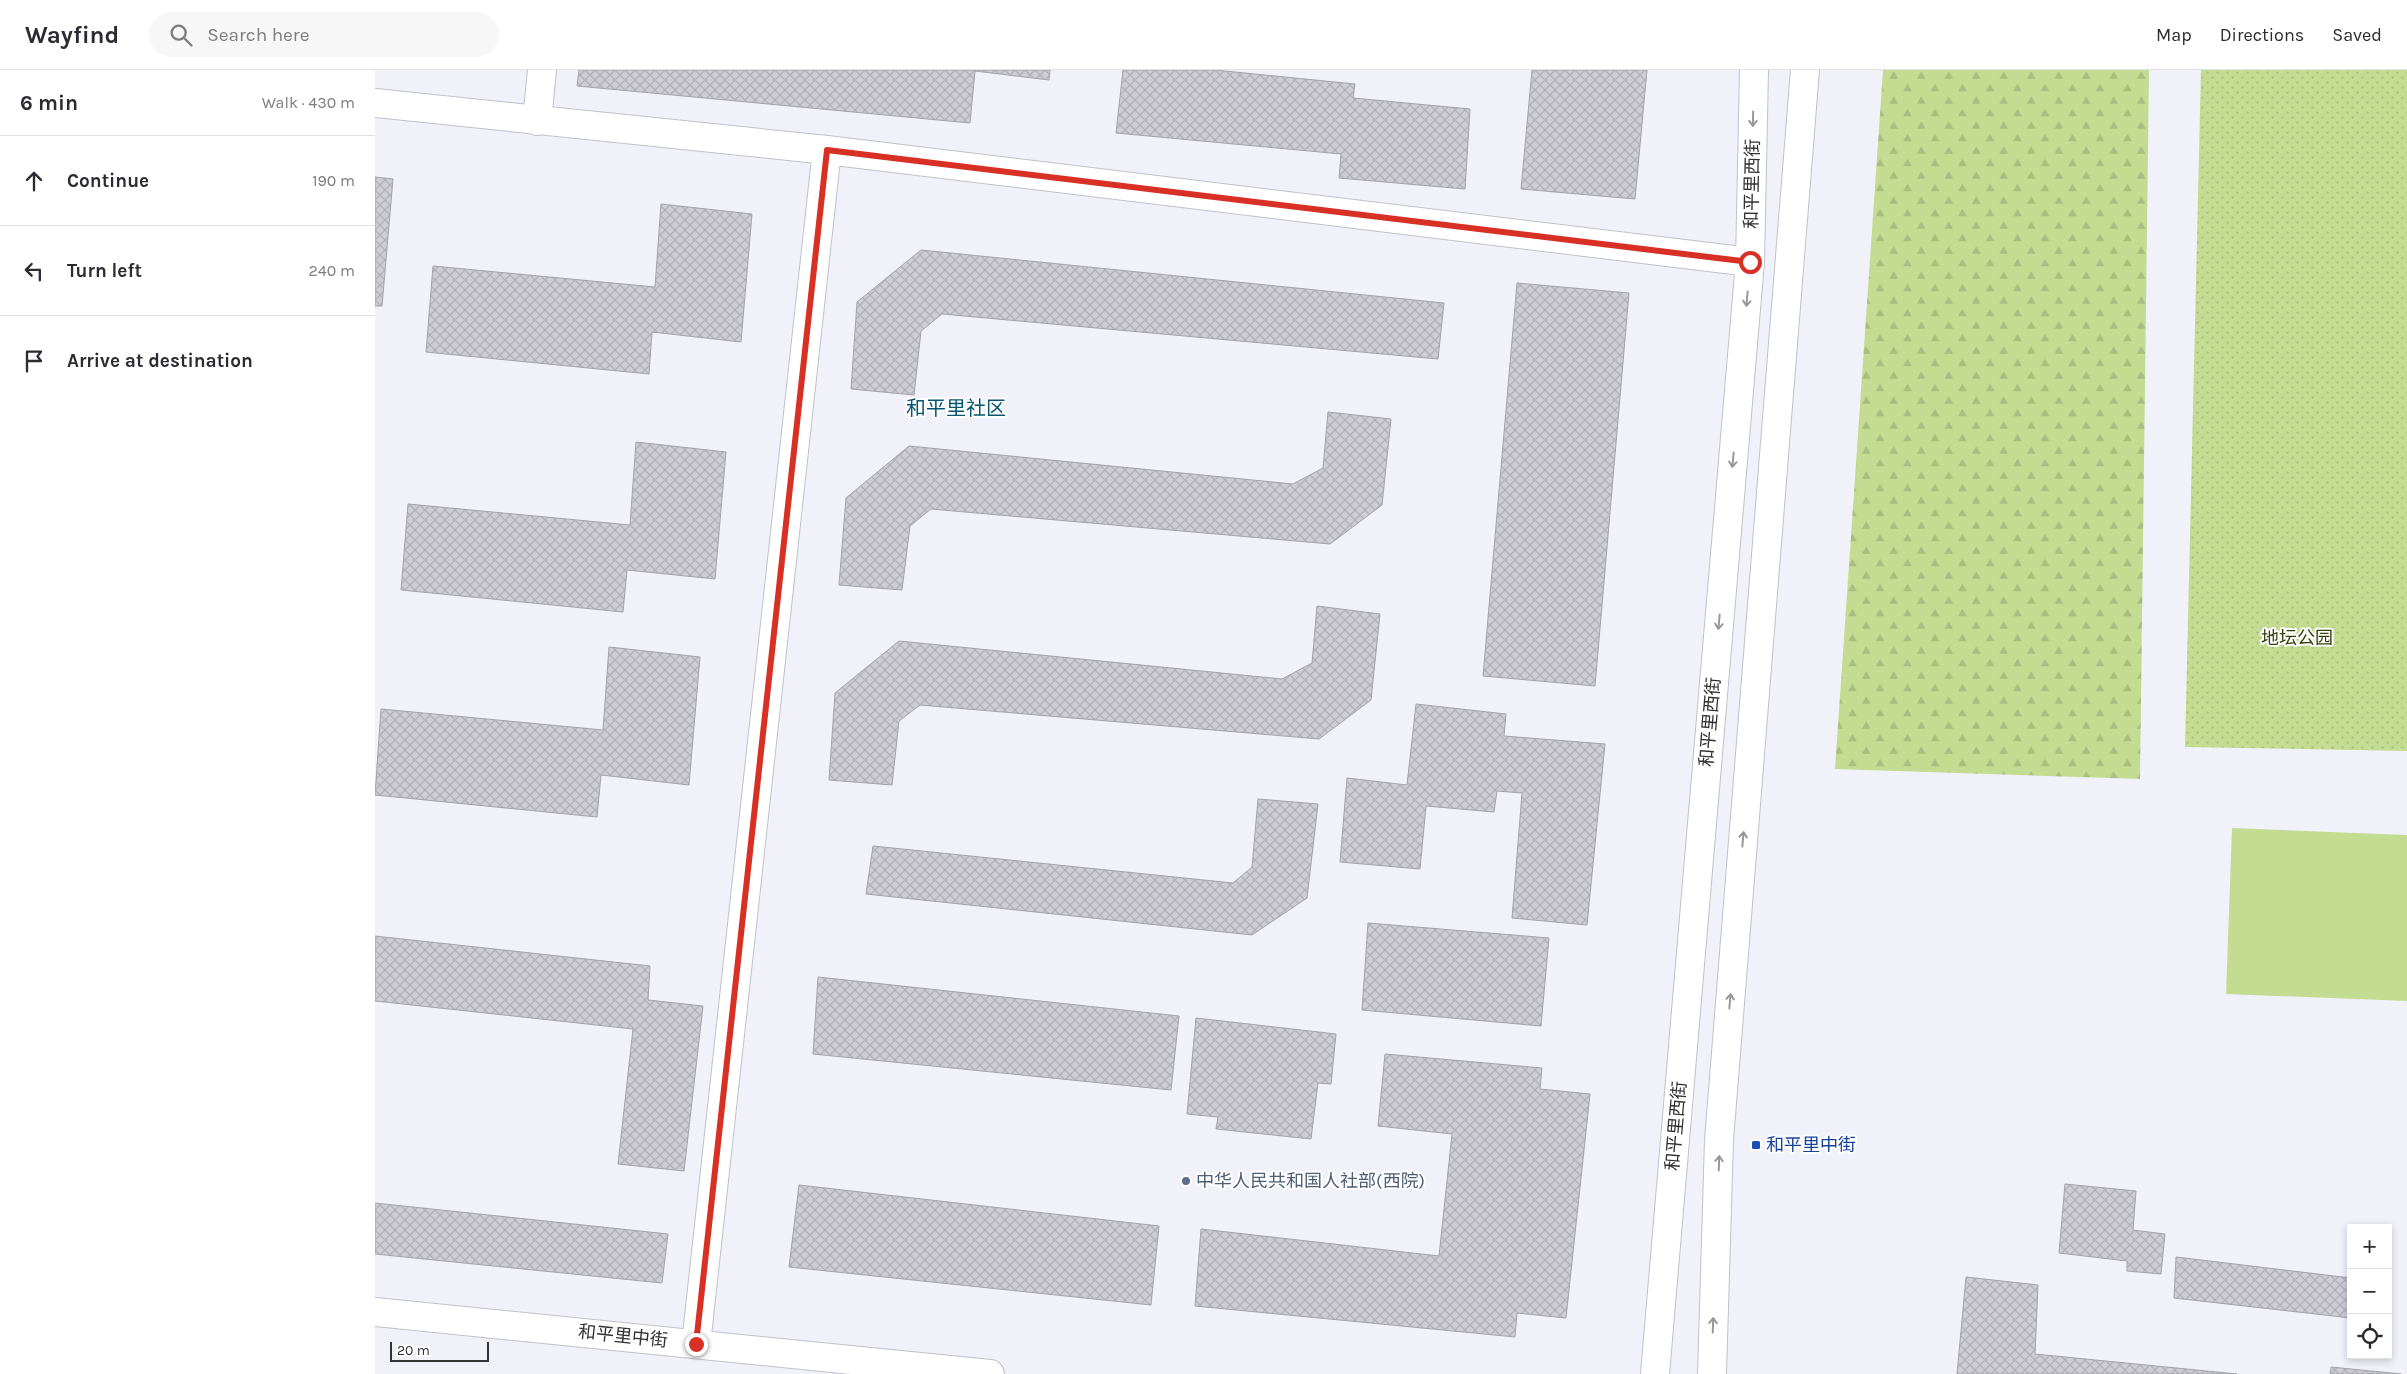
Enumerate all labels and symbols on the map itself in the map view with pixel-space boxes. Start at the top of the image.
one-way arrow [1748,110,1758,126]
street label: 和平里西街 [1740,139,1764,229]
route start [1739,251,1762,274]
one-way arrow [1742,290,1752,306]
district label: 和平里社区 [906,397,1006,420]
one-way arrow [1728,452,1738,468]
one-way arrow [1714,614,1724,630]
park label: 地坛公园 [2261,627,2333,649]
street label: 和平里西街 [1695,676,1725,768]
one-way arrow [1739,831,1748,847]
one-way arrow [1726,993,1735,1009]
street label: 和平里西街 [1661,1080,1691,1172]
place label: 和平里中街 [1766,1134,1856,1156]
marker: 和平里中街 [1750,1139,1762,1151]
one-way arrow [1714,1155,1723,1171]
place label: 中华人民共和国人社部(西院) [1196,1170,1425,1192]
marker: 中华人民共和国人社部(西院) [1180,1175,1192,1187]
one-way arrow [1708,1318,1718,1334]
street label: 和平里中街 [577,1320,669,1352]
route end [685,1333,708,1356]
scale bar [390,1339,489,1362]

